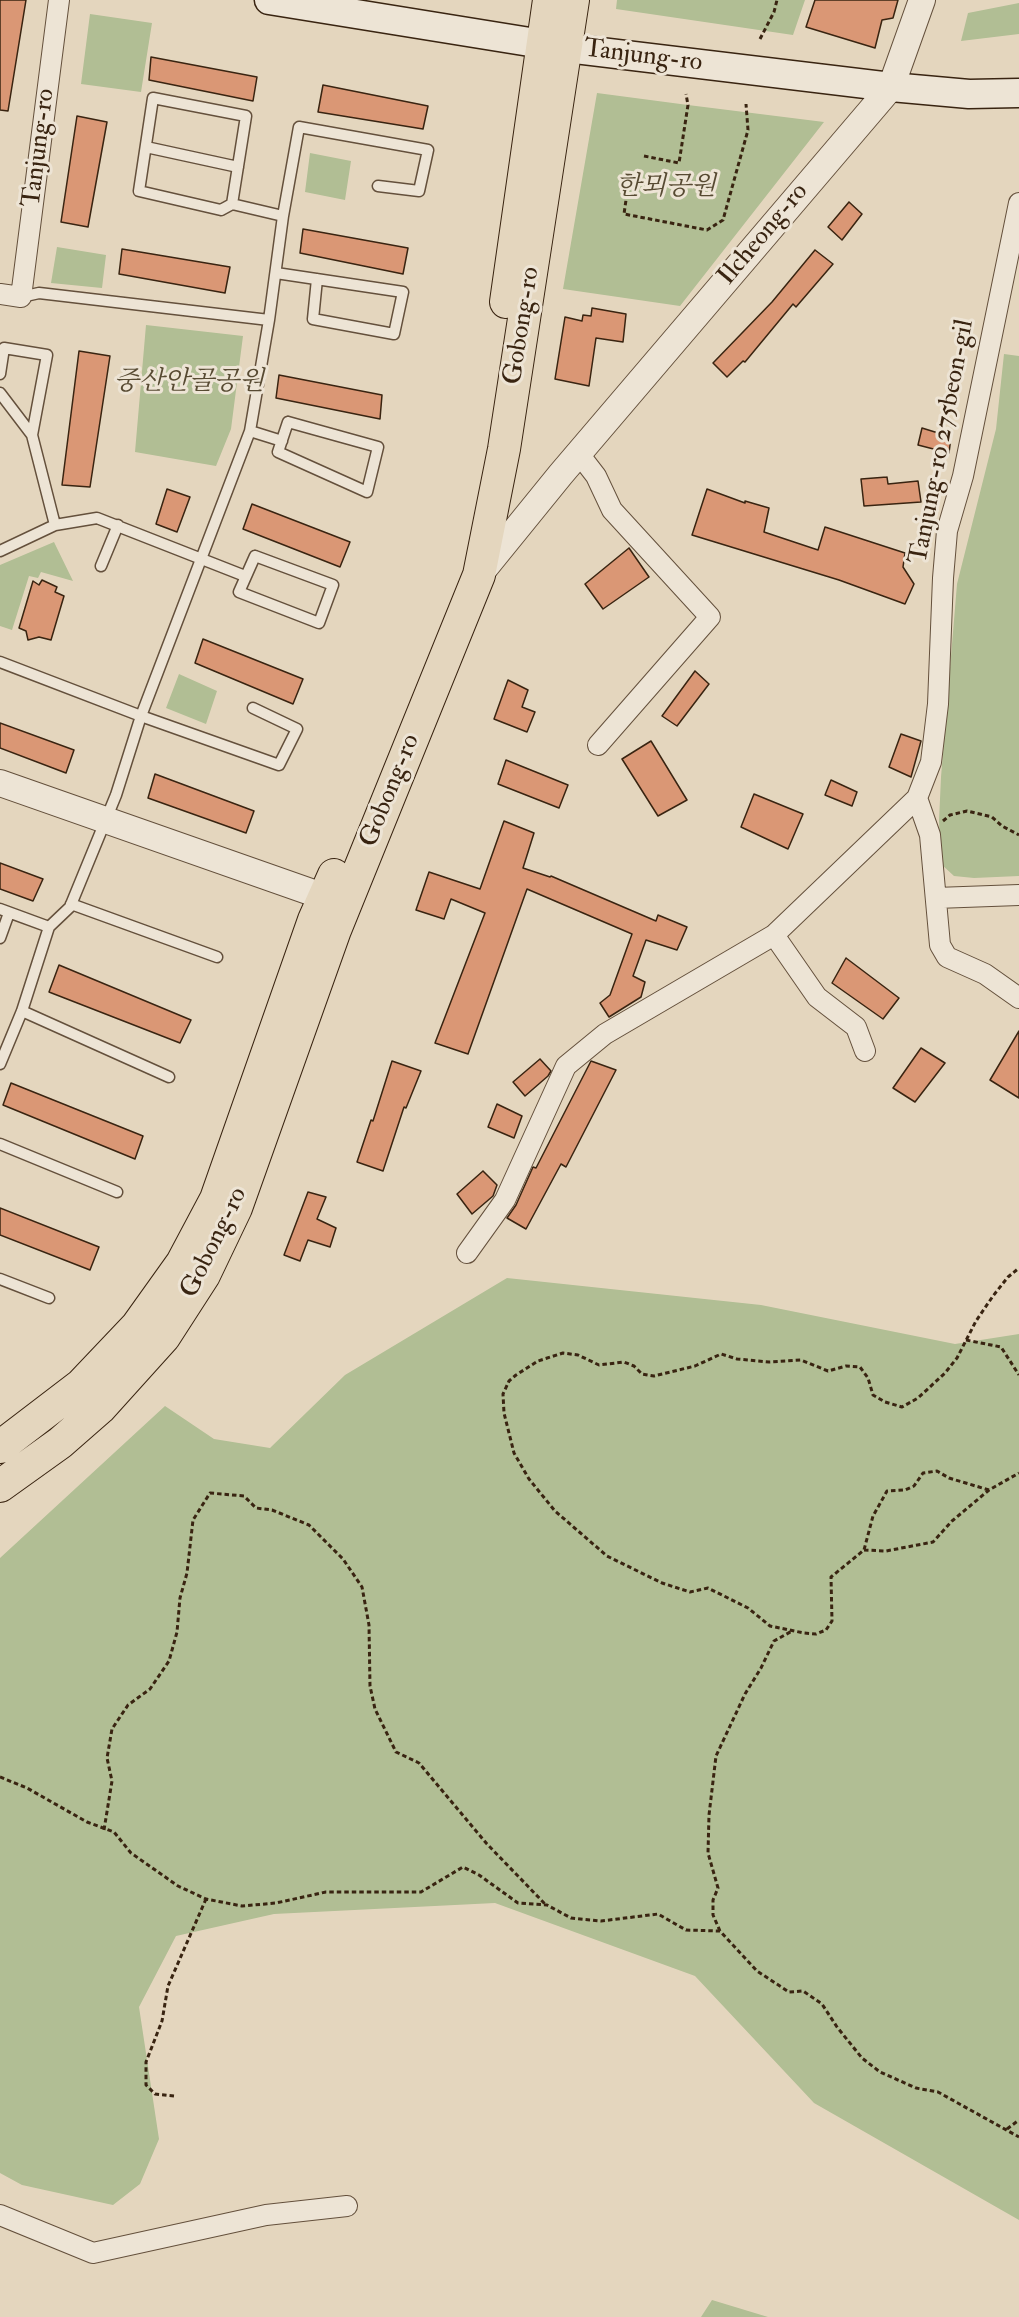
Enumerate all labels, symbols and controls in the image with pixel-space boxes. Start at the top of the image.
street label: Tanjung-ro [582,34,704,80]
street label: Tanjung-ro [17,87,63,209]
park label: 한뫼공원 [616,172,716,204]
street label: Ilcheong-ro [712,178,816,292]
street label: Gobong-ro [498,265,548,387]
street label: Tanjung-ro 275beon-gil [904,317,982,567]
park label: 중산안골공원 [114,367,264,399]
street label: Gobong-ro [354,730,428,852]
street label: Gobong-ro [175,1183,255,1303]

